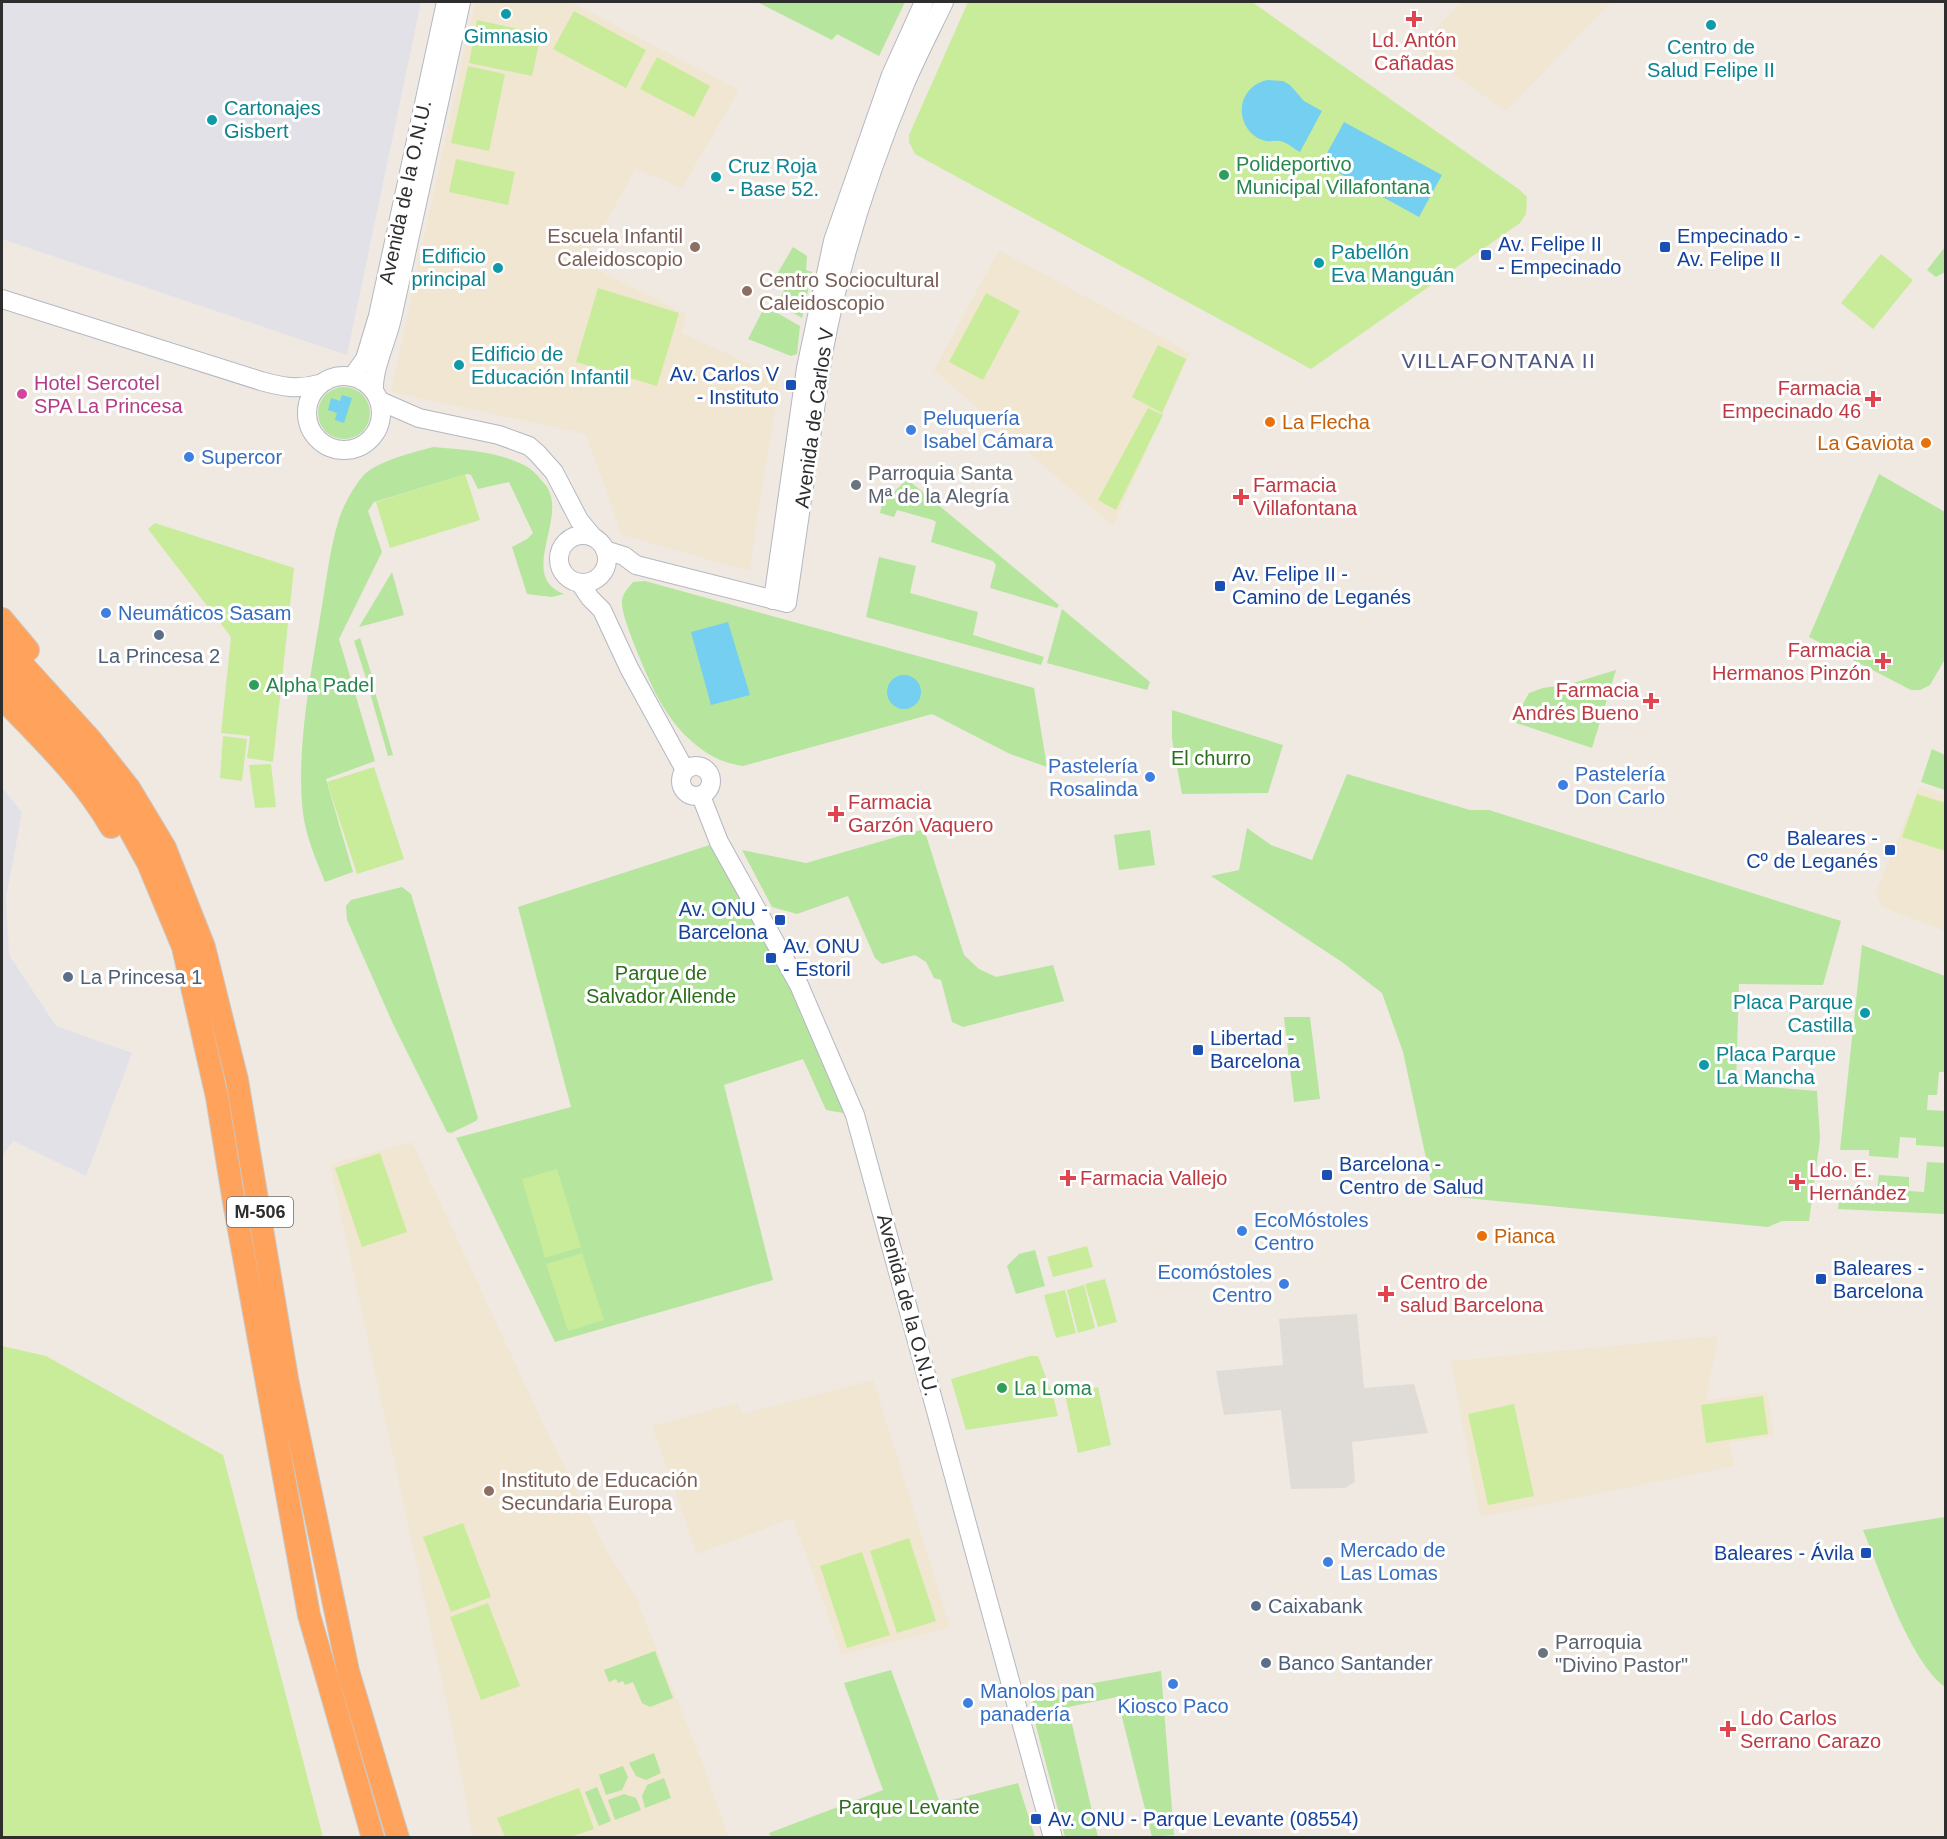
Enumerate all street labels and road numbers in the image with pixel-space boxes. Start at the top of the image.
street label: Avenida de la O.N.U. [375,98,435,286]
street label: Avenida de Carlos V [790,326,838,510]
road number: M-506 [227,1197,293,1227]
street label: Avenida de la O.N.U. [873,1212,943,1398]

